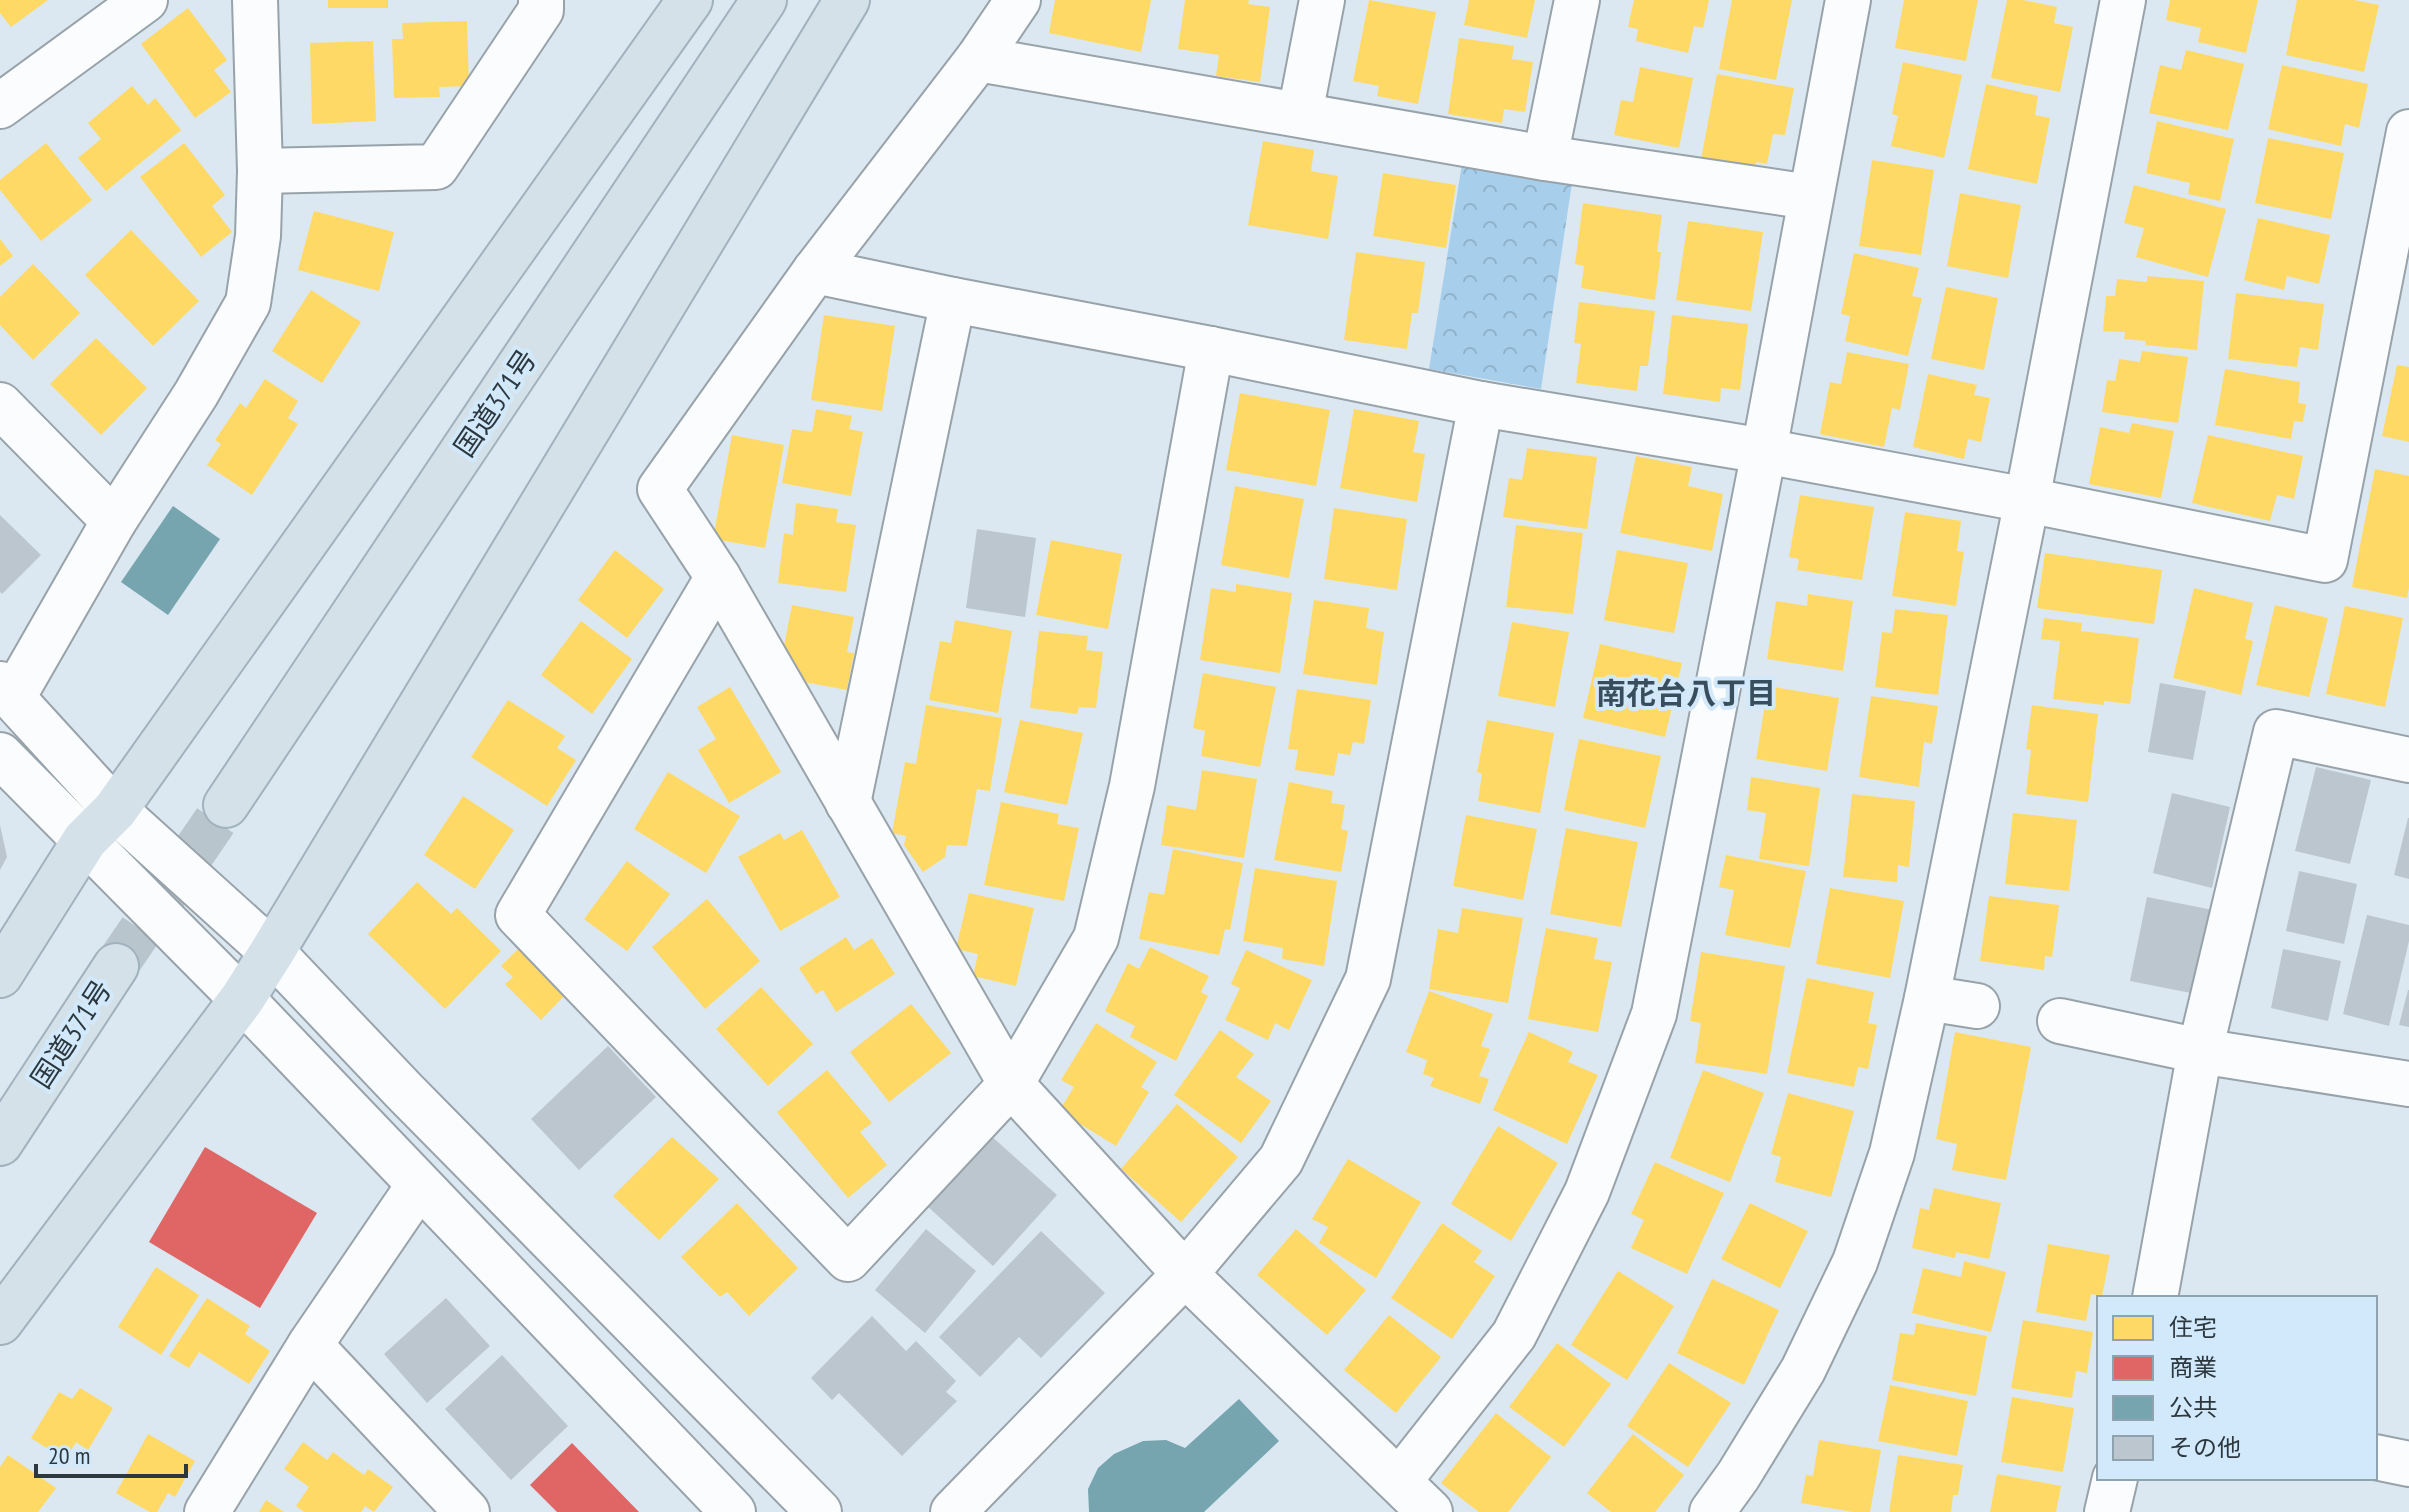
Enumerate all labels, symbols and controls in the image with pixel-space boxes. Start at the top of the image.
street label: 国道371号 [445,342,544,464]
district label: 南花台八丁目 [1596,673,1776,712]
street label: 国道371号 [22,973,119,1095]
legend [2097,1296,2377,1480]
text: 住宅 [2169,1312,2217,1343]
text: 商業 [2169,1352,2217,1383]
text: 公共 [2169,1392,2217,1423]
scale bar [36,1428,186,1478]
text: その他 [2169,1432,2241,1463]
text: 20 m [48,1440,90,1471]

